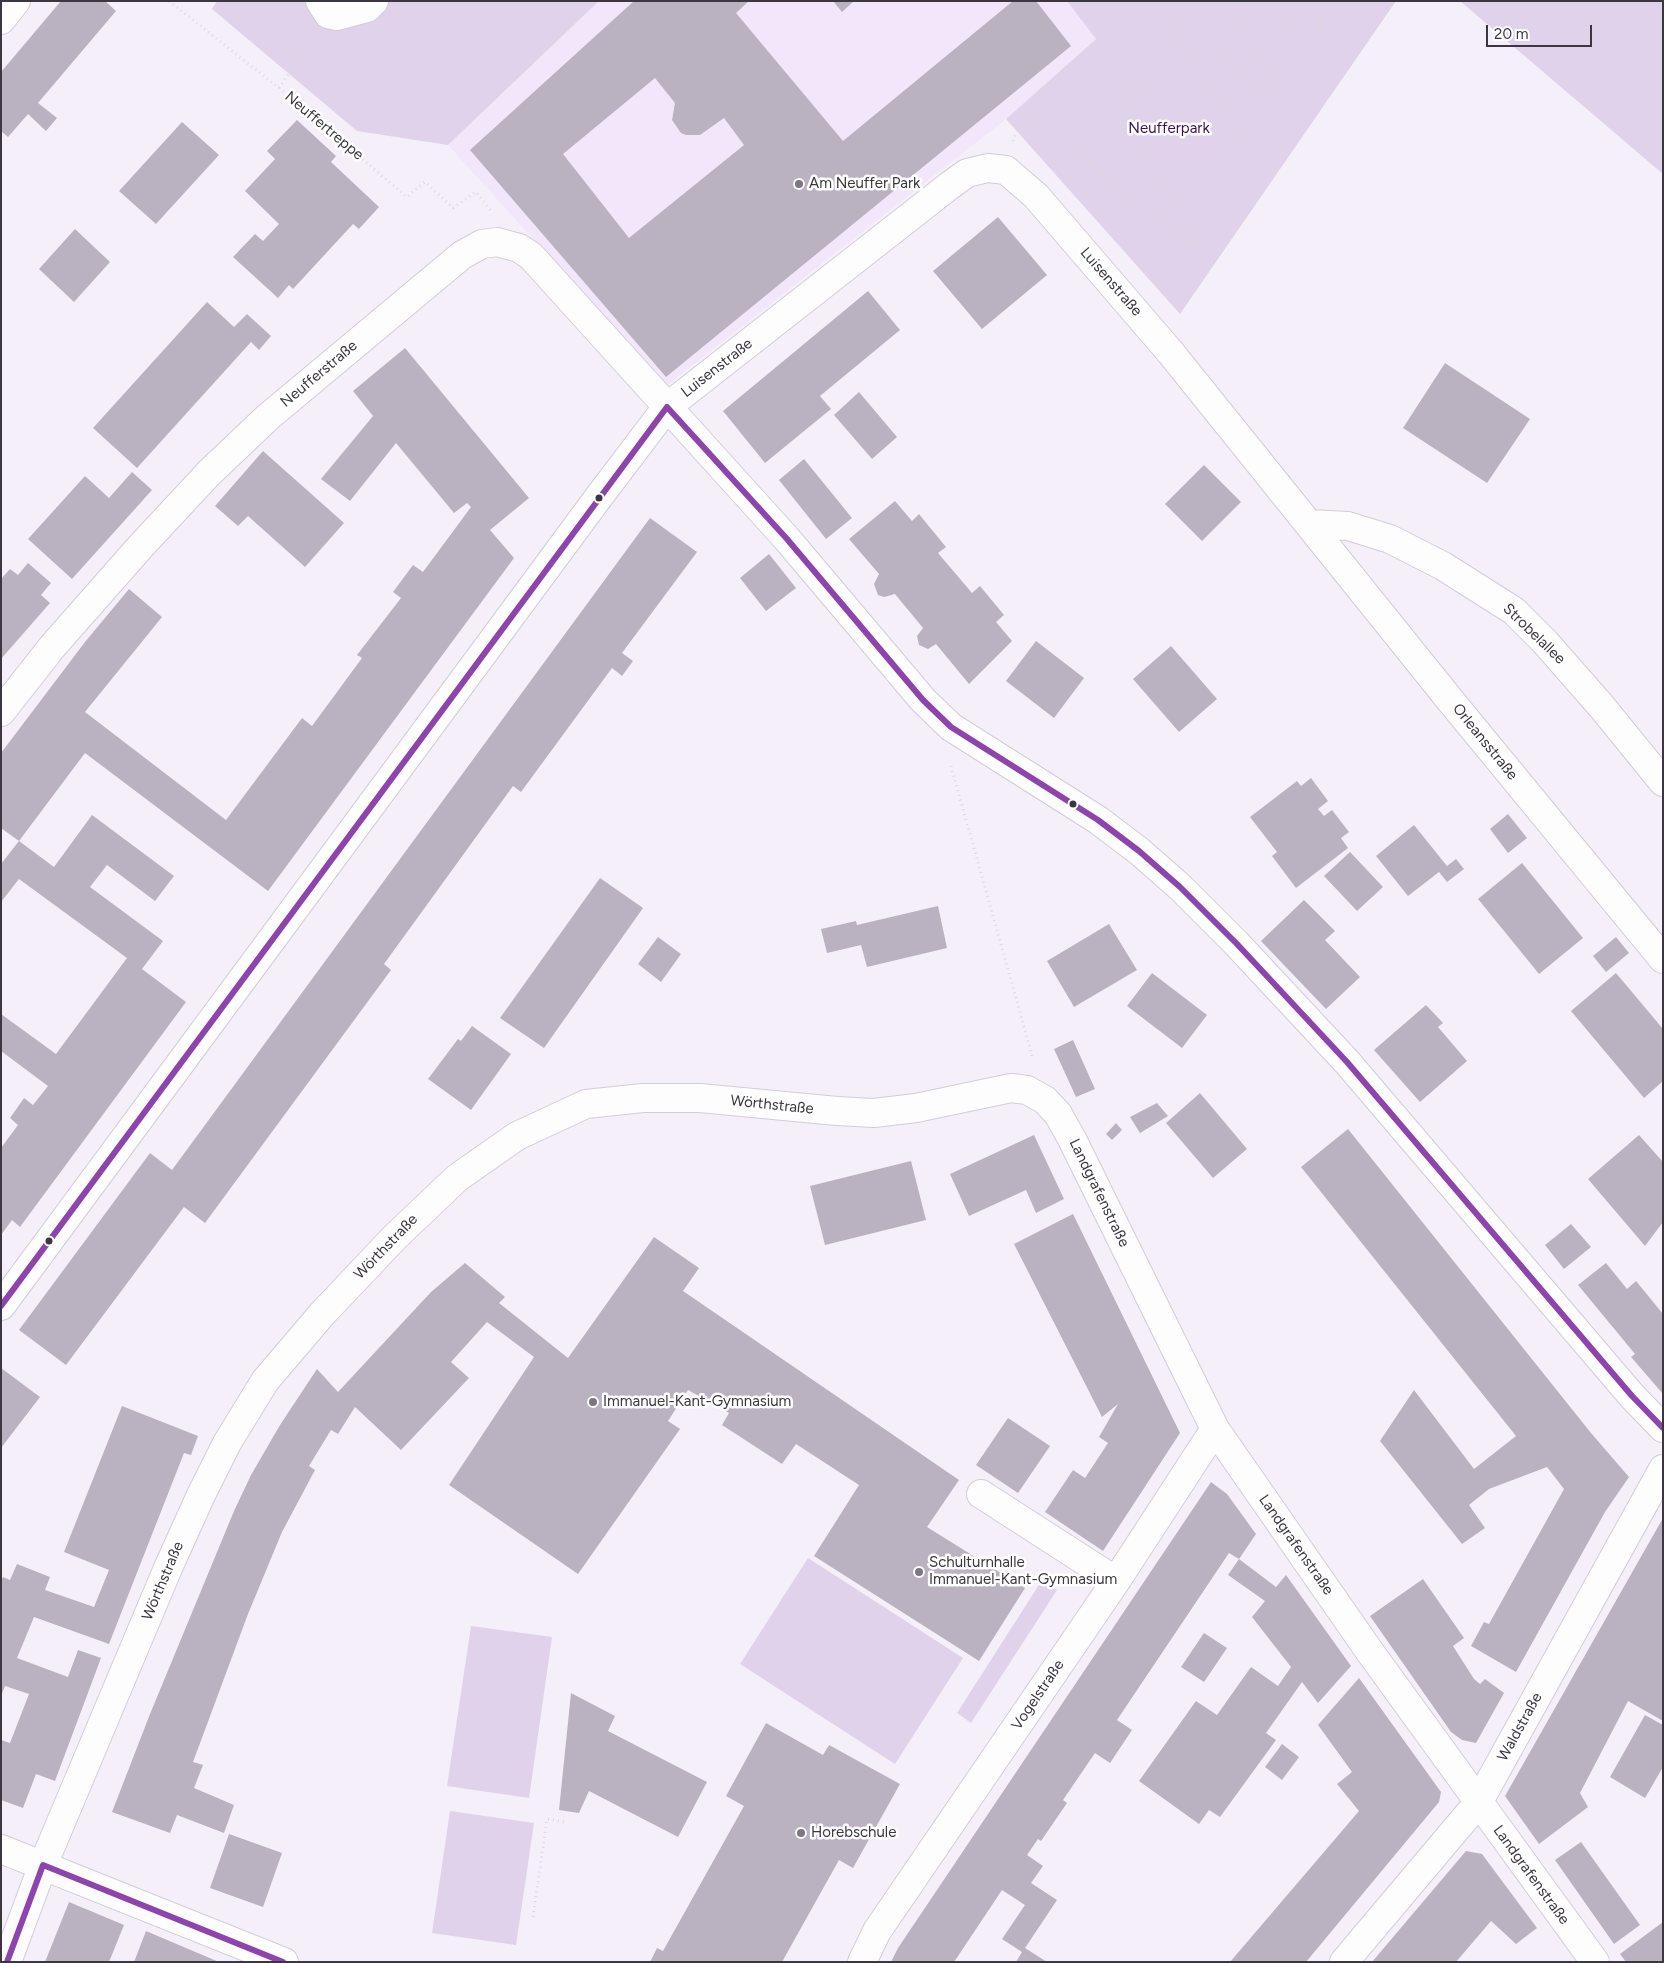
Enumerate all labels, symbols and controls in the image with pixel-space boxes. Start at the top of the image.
scale bar [1489,15,1595,47]
text: 20 m [1494,25,1528,43]
street label: Neuffertreppe [281,88,367,164]
park label: Neufferpark [1128,120,1210,138]
place label: Am Neuffer Park [809,175,920,193]
marker: Am Neuffer Park [793,178,805,190]
street label: Luisenstraße [1076,244,1146,320]
street label: Luisenstraße [678,335,756,401]
street label: Neufferstraße [277,337,361,411]
unlabelled marker [594,493,604,503]
street label: Strobelallee [1499,600,1569,668]
street label: Orleansstraße [1449,700,1521,784]
unlabelled marker [1068,799,1078,809]
street label: Wörthstraße [729,1092,815,1118]
street label: Landgrafenstraße [1065,1136,1133,1250]
street label: Wörthstraße [350,1211,422,1283]
unlabelled marker [44,1236,54,1246]
place label: Immanuel-Kant-Gymnasium [603,1393,791,1411]
marker: Immanuel-Kant-Gymnasium [587,1396,599,1408]
street label: Landgrafenstraße [1255,1491,1337,1599]
street label: Wörthstraße [138,1539,188,1623]
place label: Schulturnhalle Immanuel-Kant-Gymnasium [929,1554,1117,1589]
marker: Schulturnhalle Immanuel-Kant-Gymnasium [913,1566,925,1578]
street label: Vogelstraße [1008,1656,1068,1734]
street label: Waldstraße [1494,1690,1546,1764]
street label: Landgrafenstraße [1489,1822,1573,1928]
place label: Horebschule [811,1824,896,1842]
marker: Horebschule [795,1827,807,1839]

